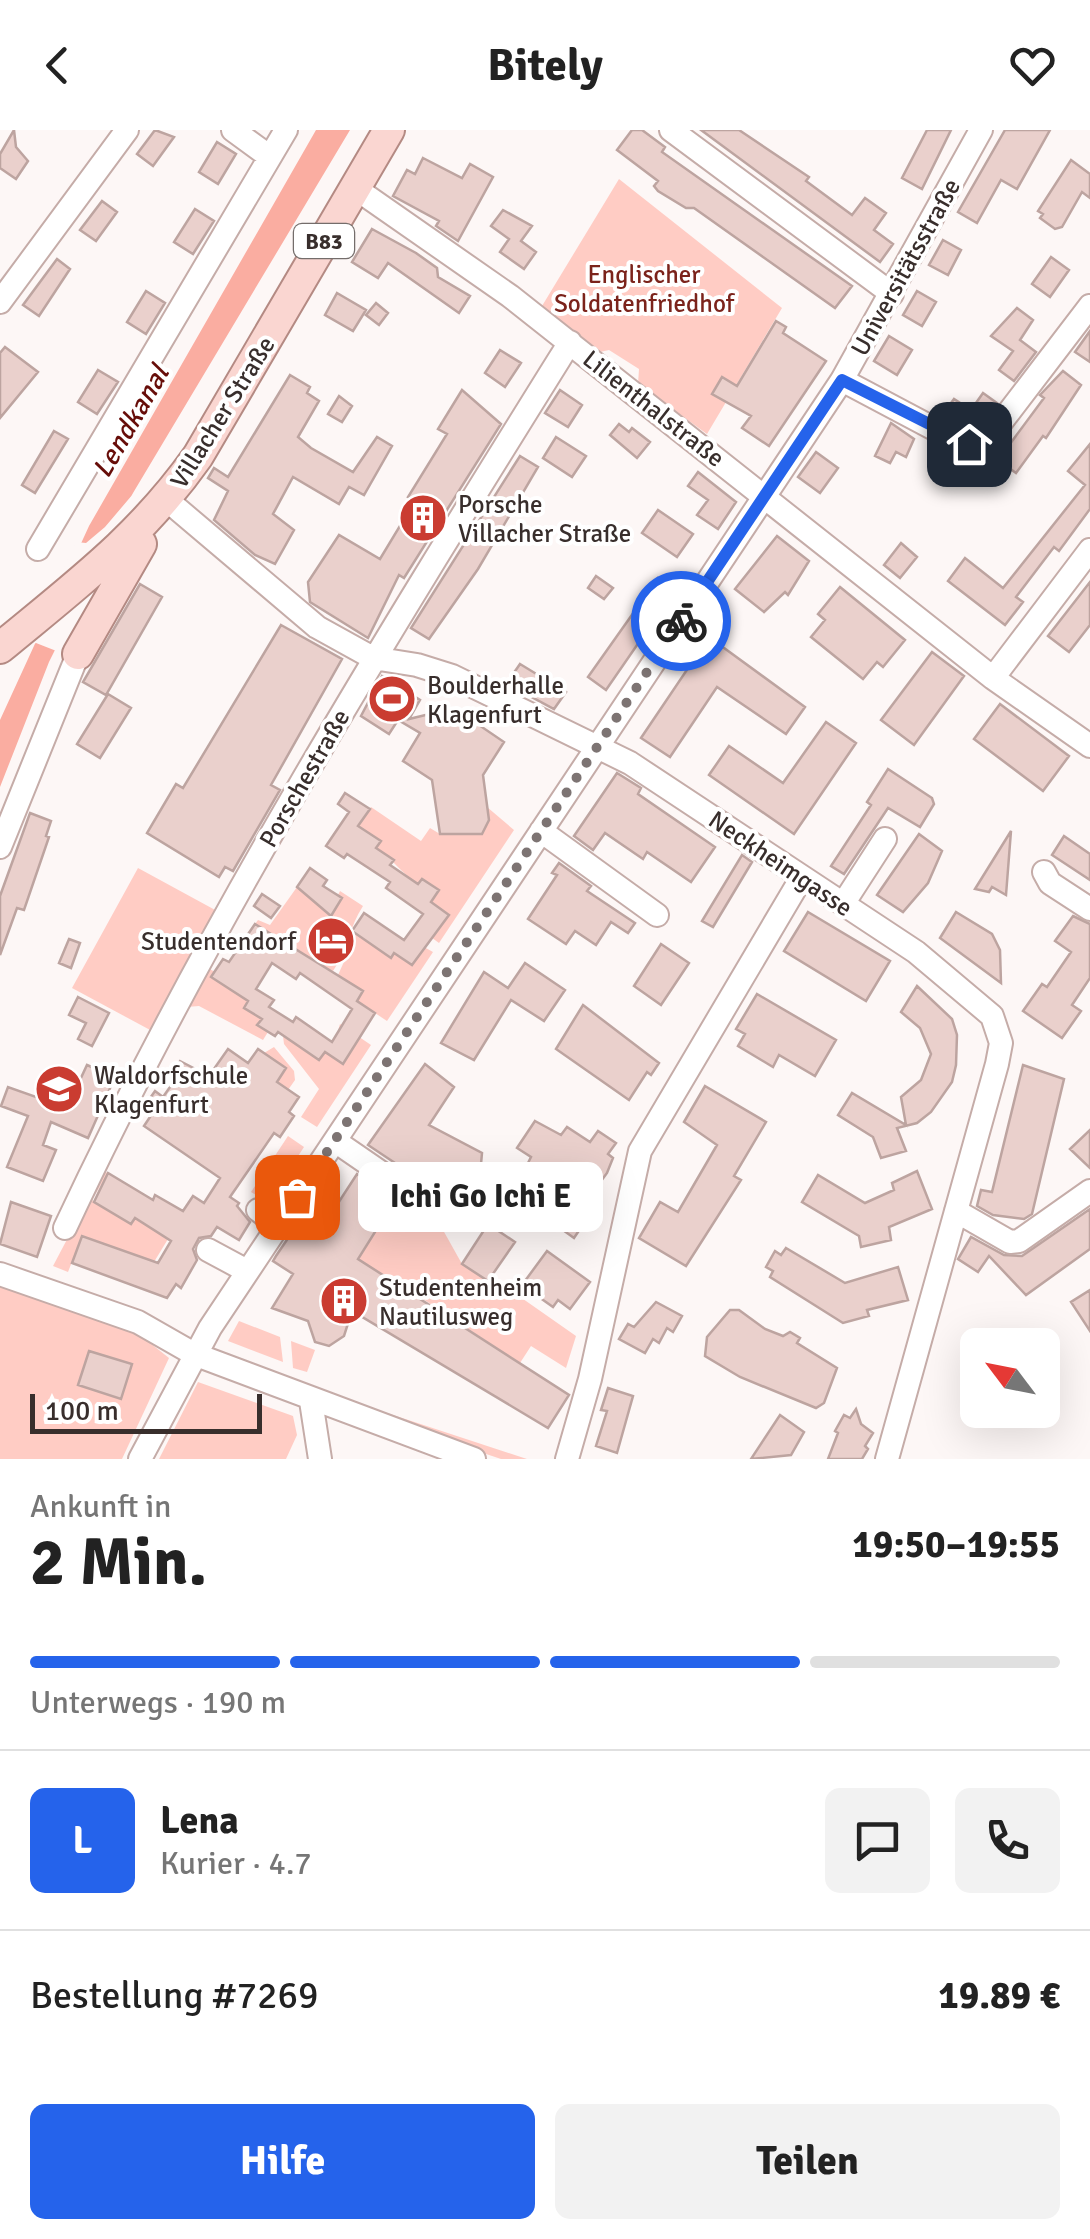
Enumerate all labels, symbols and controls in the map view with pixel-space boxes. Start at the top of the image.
icon: back [30,38,85,93]
text: Bitely [487,38,603,93]
icon: heart [1005,38,1060,93]
street label: Universitätsstraße [844,173,967,361]
road number: B83 [294,224,354,258]
park label: Englischer Soldatenfriedhof [554,259,736,319]
street label: Villacher Straße [163,331,281,494]
street label: Lilienthalstraße [577,343,731,473]
water label: Lendkanal [85,358,177,484]
pin [927,402,1012,487]
icon: home [942,417,997,472]
place label: Porsche Villacher Straße [458,489,631,549]
building icon: Porsche Villacher Straße [397,492,449,544]
courier [631,571,731,671]
icon: bike [654,594,709,649]
place label: Boulderhalle Klagenfurt [427,670,564,730]
sports icon: Boulderhalle Klagenfurt [366,673,418,725]
street label: Porschestraße [252,704,356,853]
street label: Neckheimgasse [703,804,859,923]
hotel icon: Studentendorf [305,915,357,967]
place label: Studentendorf [141,926,298,957]
place label: Waldorfschule Klagenfurt [94,1060,248,1120]
school or university icon: Waldorfschule Klagenfurt [33,1063,85,1115]
pin [255,1155,340,1240]
callout: Ichi Go Ichi E [357,1162,602,1232]
icon: bag [270,1170,325,1225]
text: Ichi Go Ichi E [390,1177,571,1216]
place label: Studentenheim Nautilusweg [379,1272,542,1332]
building icon: Studentenheim Nautilusweg [318,1275,370,1327]
north arrow [960,1328,1060,1428]
map controls [960,1328,1060,1428]
scale bar [30,1389,262,1434]
text: 100 m [45,1394,119,1428]
text: Ankunft in [30,1487,172,1526]
text: 19:50–19:55 [852,1521,1060,1568]
text: 2 Min. [30,1523,207,1603]
text: Unterwegs · 190 m [30,1683,286,1722]
button: chat [825,1788,930,1893]
button: phone [955,1788,1060,1893]
text: Lena [160,1797,239,1844]
text: L [73,1817,92,1864]
text: Kurier · 4.7 [160,1844,312,1883]
text: Bestellung #7269 [30,1972,319,2019]
text: 19.89 € [938,1972,1060,2019]
button: Hilfe [30,2104,535,2219]
button: Teilen [555,2104,1060,2219]

